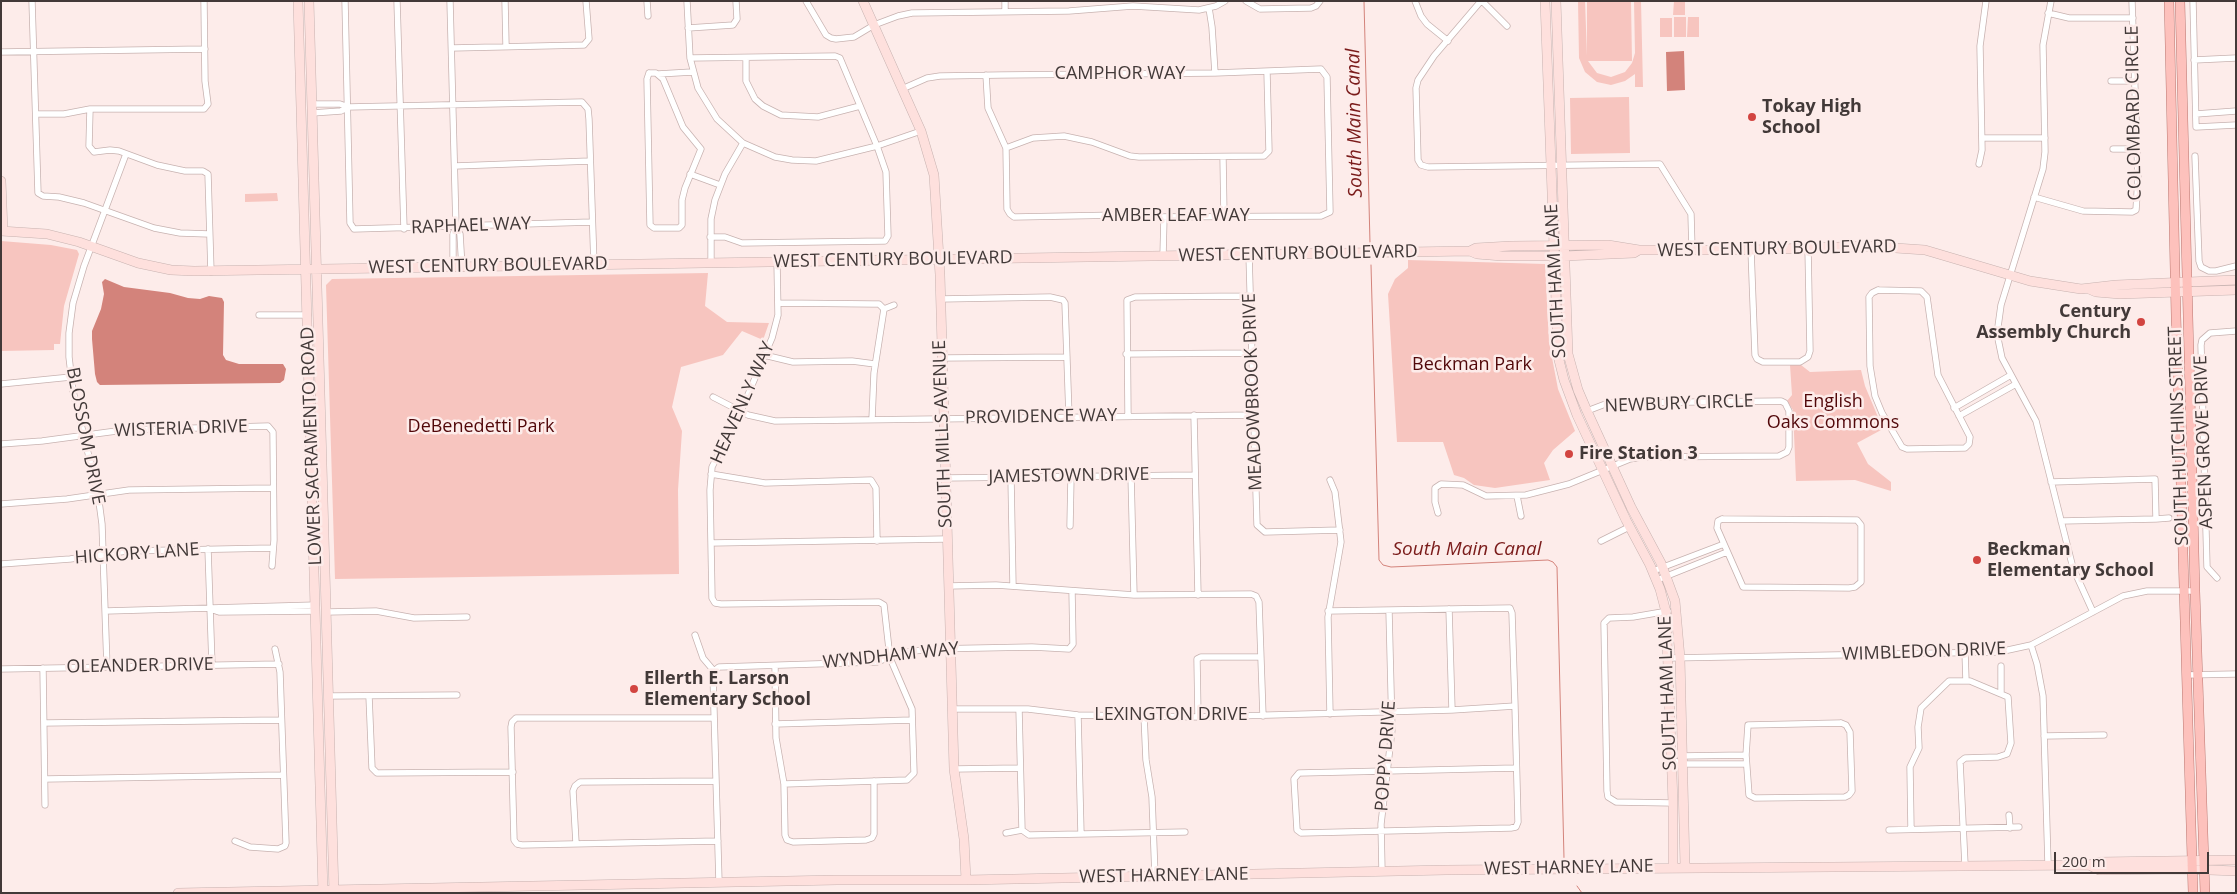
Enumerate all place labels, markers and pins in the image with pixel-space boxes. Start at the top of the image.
place label: Tokay High School [1762,96,1862,138]
marker: Tokay High School [1746,111,1758,123]
place label: Century Assembly Church [1976,301,2131,344]
marker: Century Assembly Church [2135,316,2147,328]
place label: Fire Station 3 [1579,443,1698,465]
marker: Fire Station 3 [1563,448,1575,460]
place label: Beckman Elementary School [1987,539,2154,582]
marker: Beckman Elementary School [1971,554,1983,566]
place label: Ellerth E. Larson Elementary School [644,668,811,711]
marker: Ellerth E. Larson Elementary School [628,683,640,695]

